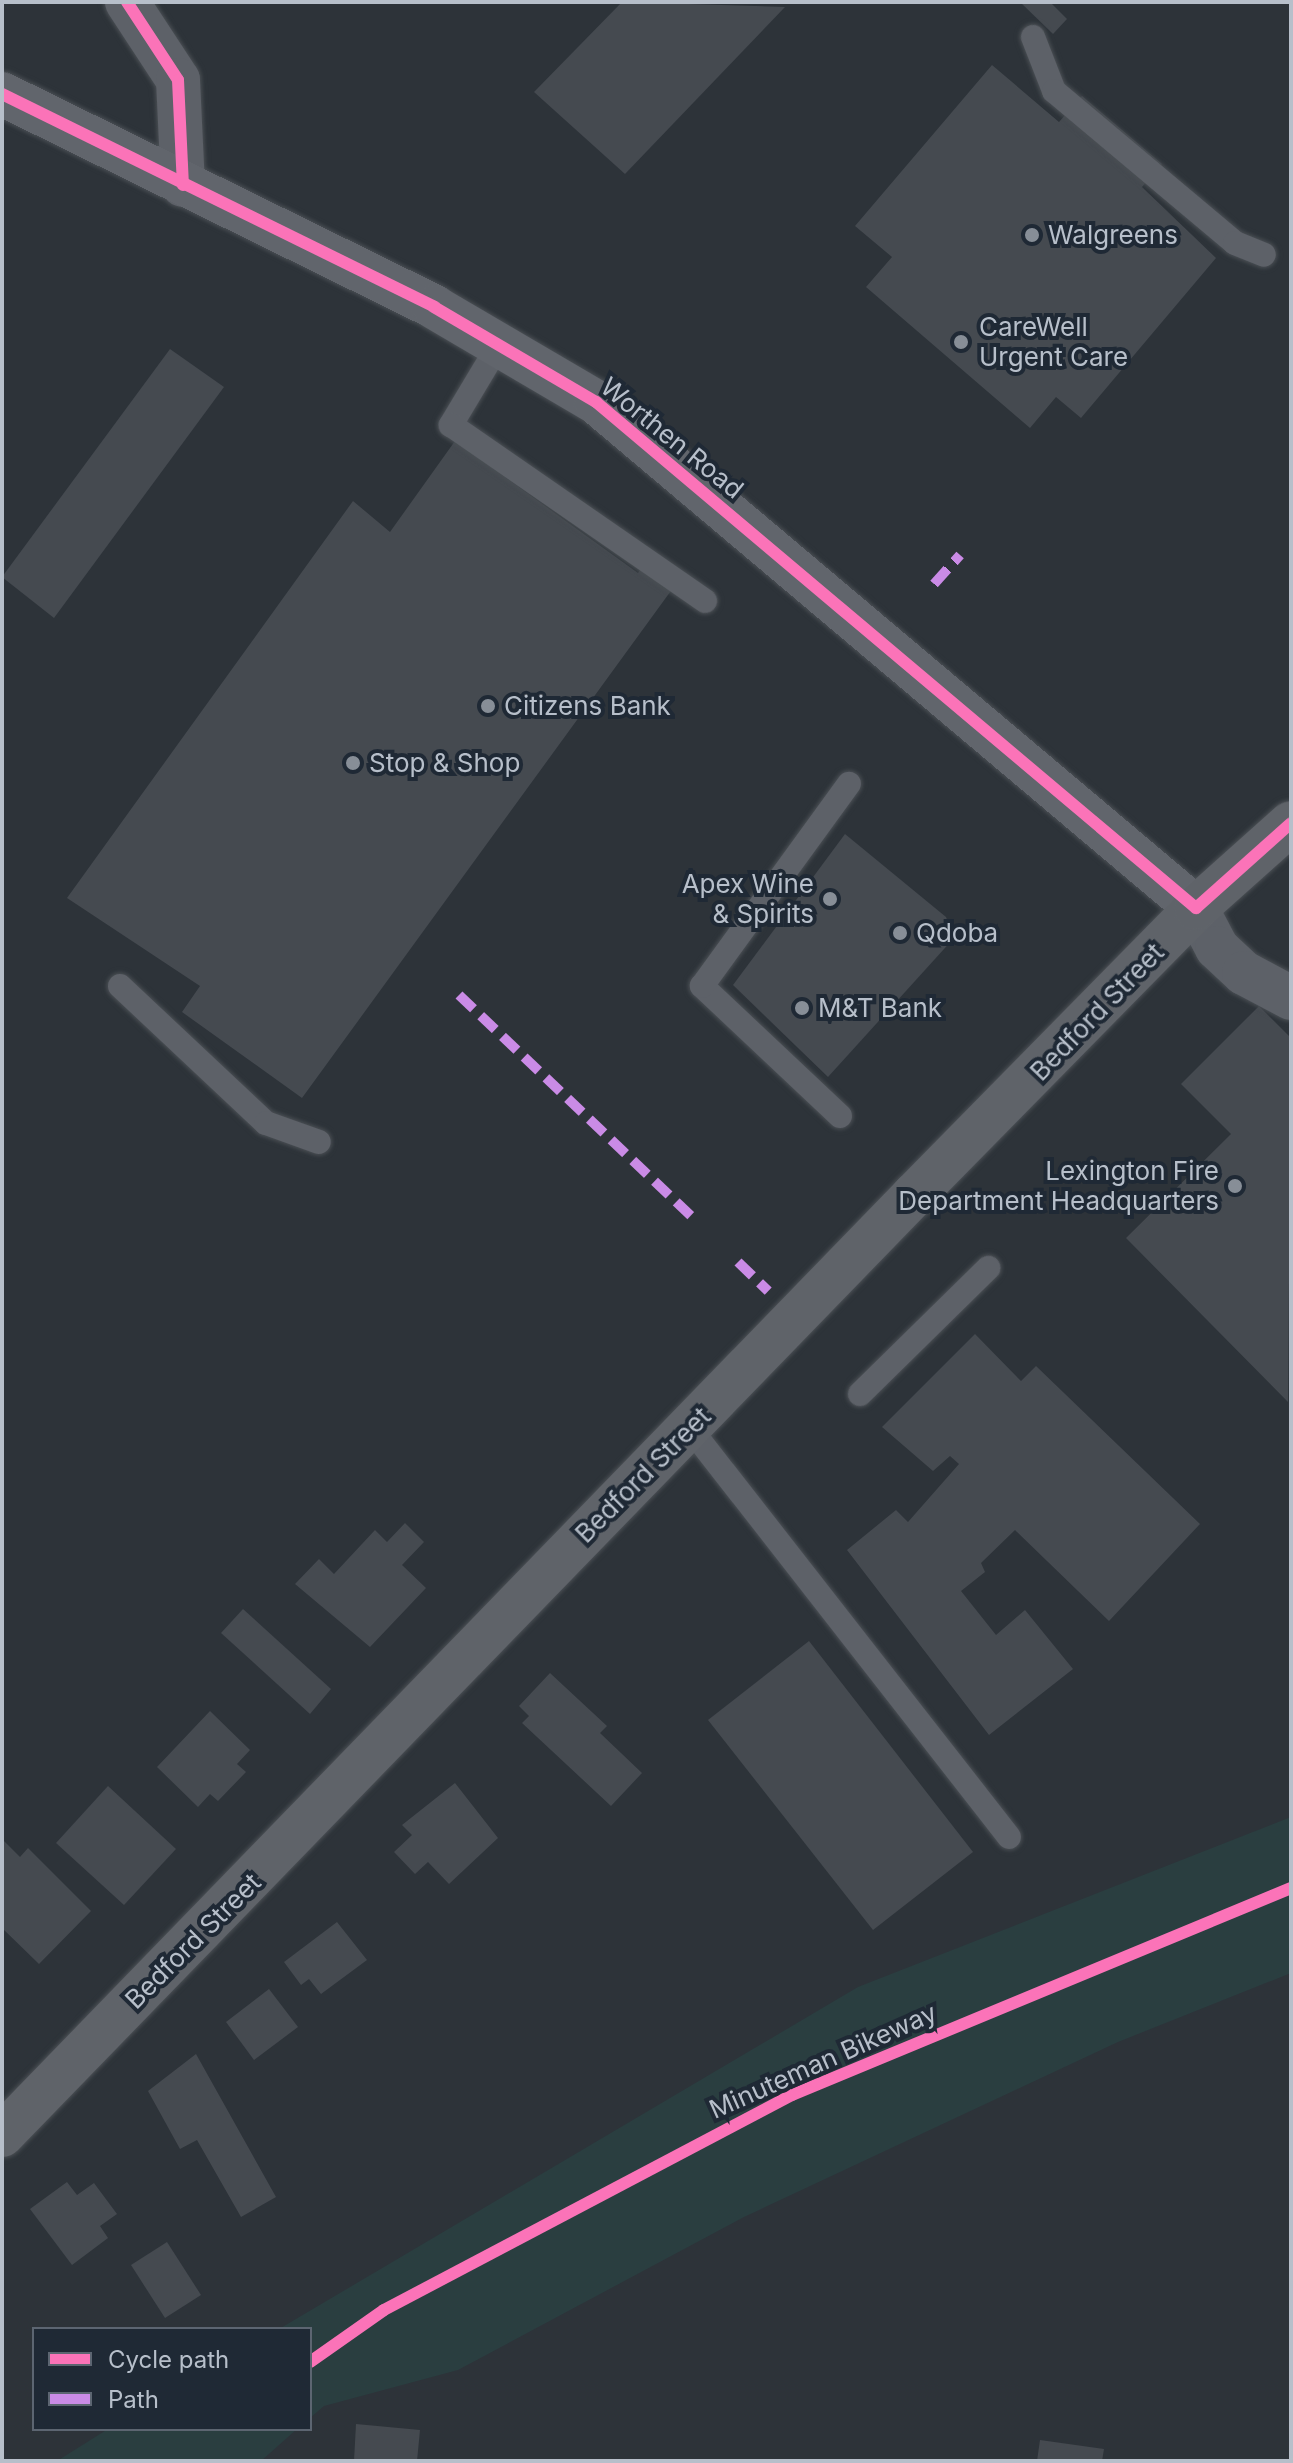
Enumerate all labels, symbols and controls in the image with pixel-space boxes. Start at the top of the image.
place label: Walgreens [1048,219,1178,251]
marker: Walgreens [1023,226,1041,244]
place label: CareWell Urgent Care [979,311,1128,372]
marker: CareWell Urgent Care [950,331,972,353]
street label: Worthen Road [594,371,750,505]
place label: Citizens Bank [504,690,671,722]
marker: Citizens Bank [479,697,497,715]
place label: Stop & Shop [369,747,520,779]
marker: Stop & Shop [344,754,362,772]
place label: Apex Wine & Spirits [682,868,814,930]
marker: Apex Wine & Spirits [821,890,839,908]
place label: Qdoba [916,917,998,949]
marker: Qdoba [891,924,909,942]
street label: Bedford Street [1024,937,1170,1087]
place label: M&T Bank [818,992,942,1024]
marker: M&T Bank [793,999,811,1017]
place label: Lexington Fire Department Headquarters [898,1155,1219,1216]
marker: Lexington Fire Department Headquarters [1226,1177,1244,1195]
street label: Bedford Street [569,1401,717,1549]
street label: Bedford Street [119,1867,267,2015]
street label: Minuteman Bikeway [704,1997,942,2125]
legend [32,2327,312,2431]
text: Cycle path [108,2345,229,2374]
text: Path [108,2385,159,2414]

